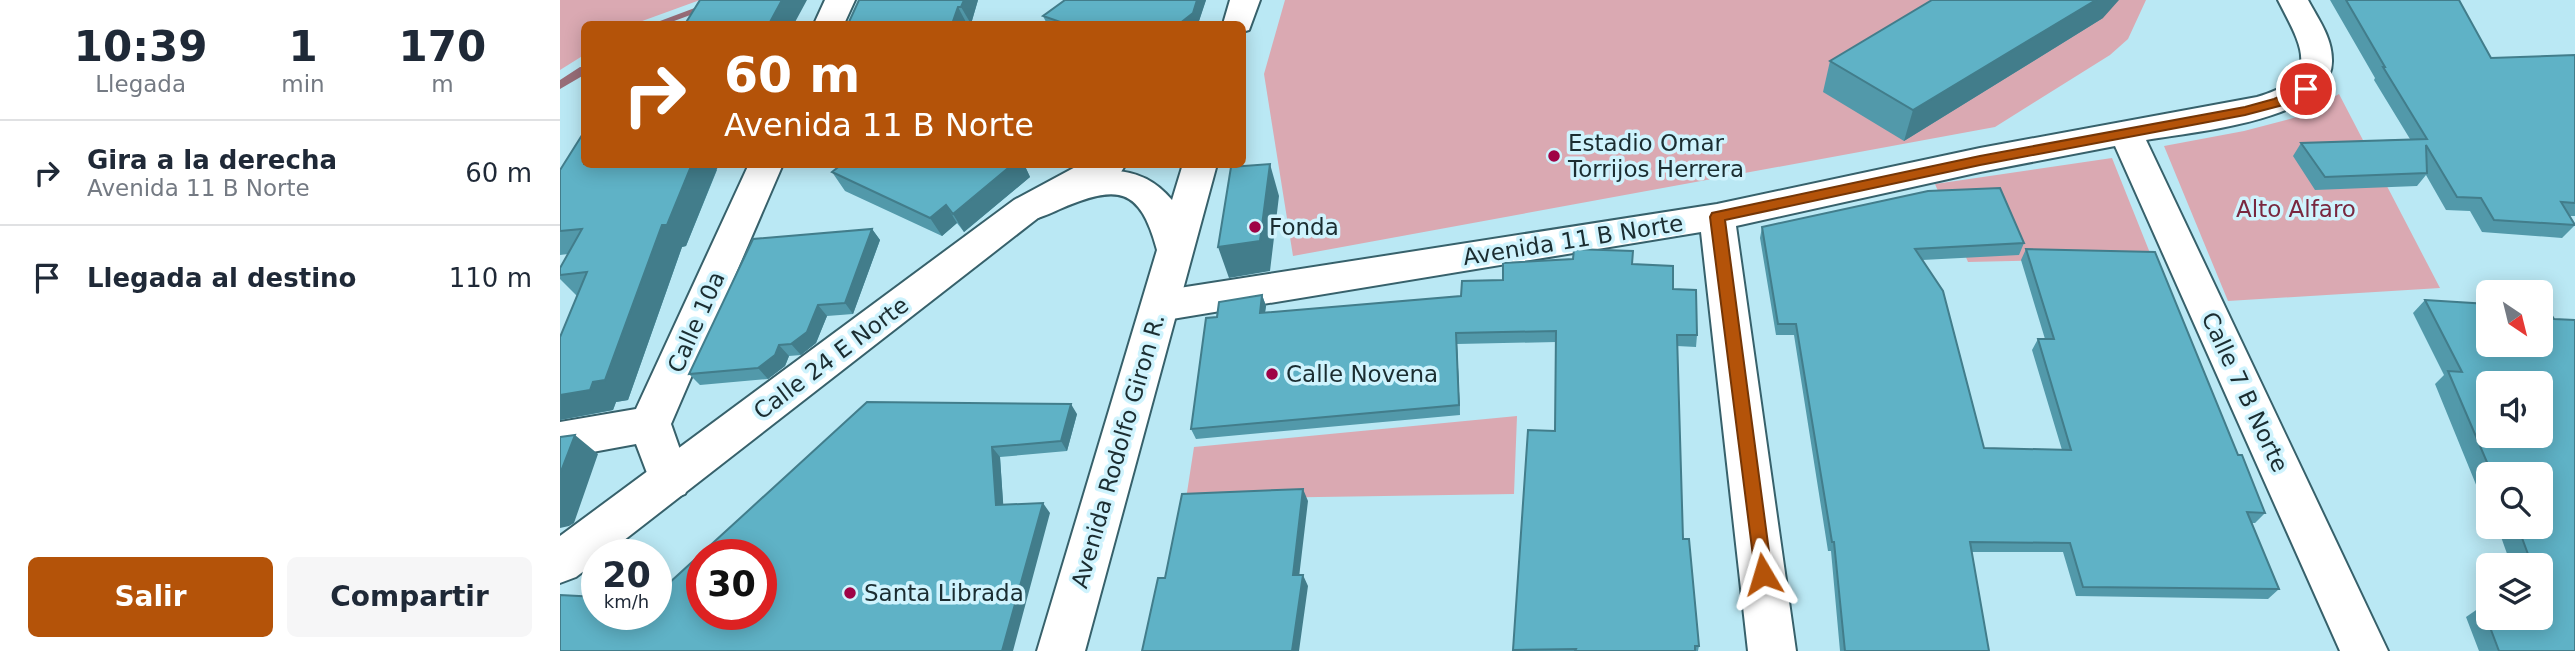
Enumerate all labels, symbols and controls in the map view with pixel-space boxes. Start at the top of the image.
text: 10:39 [74,22,208,71]
text: 1 [288,22,318,71]
text: 170 [399,22,486,71]
text: 60 m [724,47,860,104]
icon: right [609,49,700,140]
pin [2276,59,2336,119]
icon: arrive [2287,70,2325,108]
text: Llegada [95,71,186,97]
text: min [281,71,325,97]
text: m [431,71,454,97]
text: Avenida 11 B Norte [724,106,1034,144]
place label: Estadio Omar Torrijos Herrera [1567,130,1744,182]
text: Gira a la derecha [87,145,337,175]
marker: Estadio Omar Torrijos Herrera [1546,148,1562,164]
icon: right [28,154,66,192]
text: 60 m [465,158,532,188]
text: Avenida 11 B Norte [87,175,310,201]
park label: Alto Alfaro [2236,196,2356,222]
street label: Avenida 11 B Norte [1461,210,1685,270]
place label: Fonda [1269,214,1339,240]
marker: Fonda [1247,219,1263,235]
icon: arrive [28,259,66,297]
text: Llegada al destino [87,263,356,293]
text: 110 m [449,263,532,293]
street label: Calle 10a [662,267,730,377]
north arrow [2476,280,2553,357]
map controls [2476,280,2553,630]
street label: Calle 24 E Norte [749,291,913,425]
street label: Calle 7 B Norte [2197,308,2293,476]
street label: Avenida Rodolfo Giron R. [1066,311,1170,591]
place label: Calle Novena [1286,361,1438,387]
marker: Calle Novena [1264,366,1280,382]
button: sound [2476,371,2553,448]
button: search [2476,462,2553,539]
position arrow [1726,537,1800,611]
speed limit sign: 30 [686,539,777,630]
button: layers [2476,553,2553,630]
text: 20 [602,555,651,595]
button: Salir [28,557,273,637]
button: Compartir [287,557,532,637]
place label: Santa Librada [864,580,1024,606]
marker: Santa Librada [842,585,858,601]
text: km/h [604,591,649,612]

